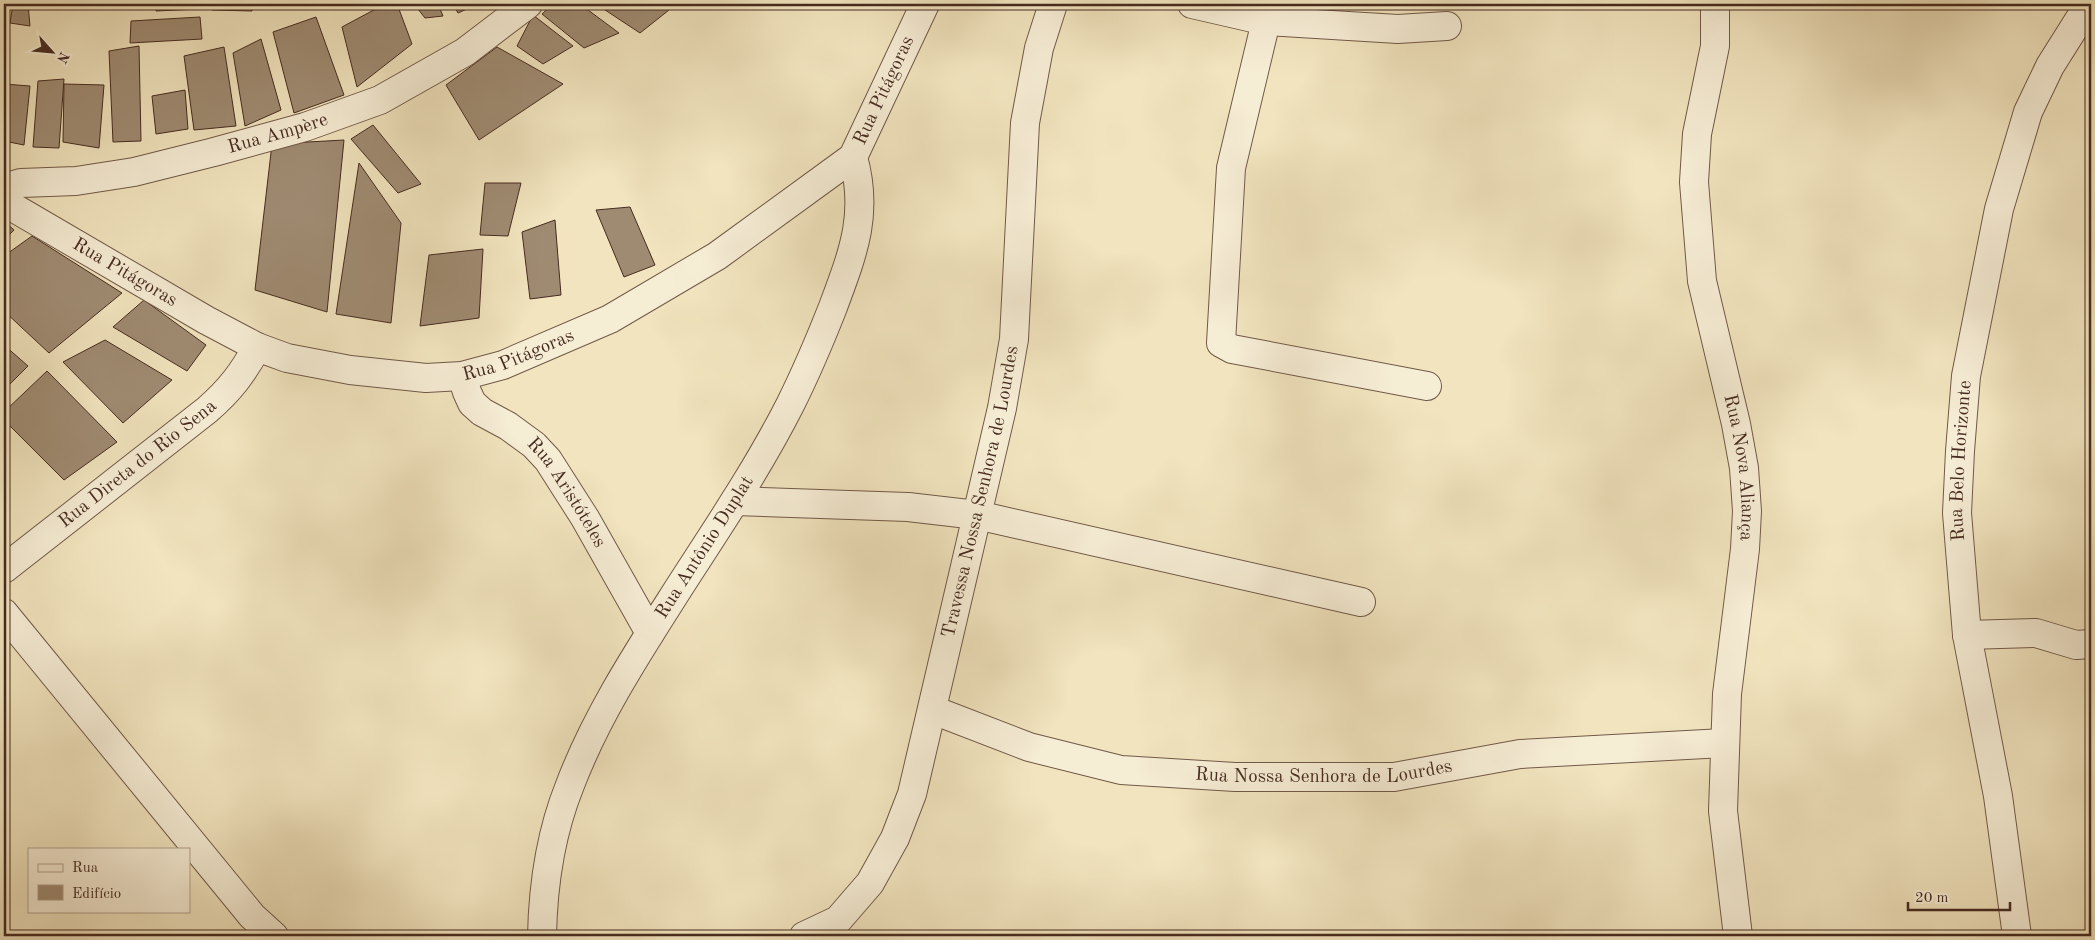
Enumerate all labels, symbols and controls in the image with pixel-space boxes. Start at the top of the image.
north arrow [28,28,78,78]
street label: Rua Pitágoras [851,33,918,148]
text: N [54,50,71,66]
street label: Rua Ampère [226,110,330,157]
street label: Rua Pitágoras [69,235,181,311]
street label: Rua Pitágoras [460,326,577,385]
street label: Travessa Nossa Senhora de Lourdes [939,344,1022,640]
street label: Rua Belo Horizonte [1947,380,1975,542]
street label: Rua Nova Aliança [1720,392,1757,542]
street label: Rua Direta do Rio Sena [55,396,221,532]
street label: Rua Aristóteles [523,434,609,551]
street label: Rua Antônio Duplat [652,473,757,622]
street label: Rua Nossa Senhora de Lourdes [1195,757,1454,787]
legend [28,848,190,912]
text: Rua [72,861,99,876]
scale bar [1908,880,2010,912]
text: Edifício [72,887,121,902]
text: 20 m [1915,891,1949,906]

